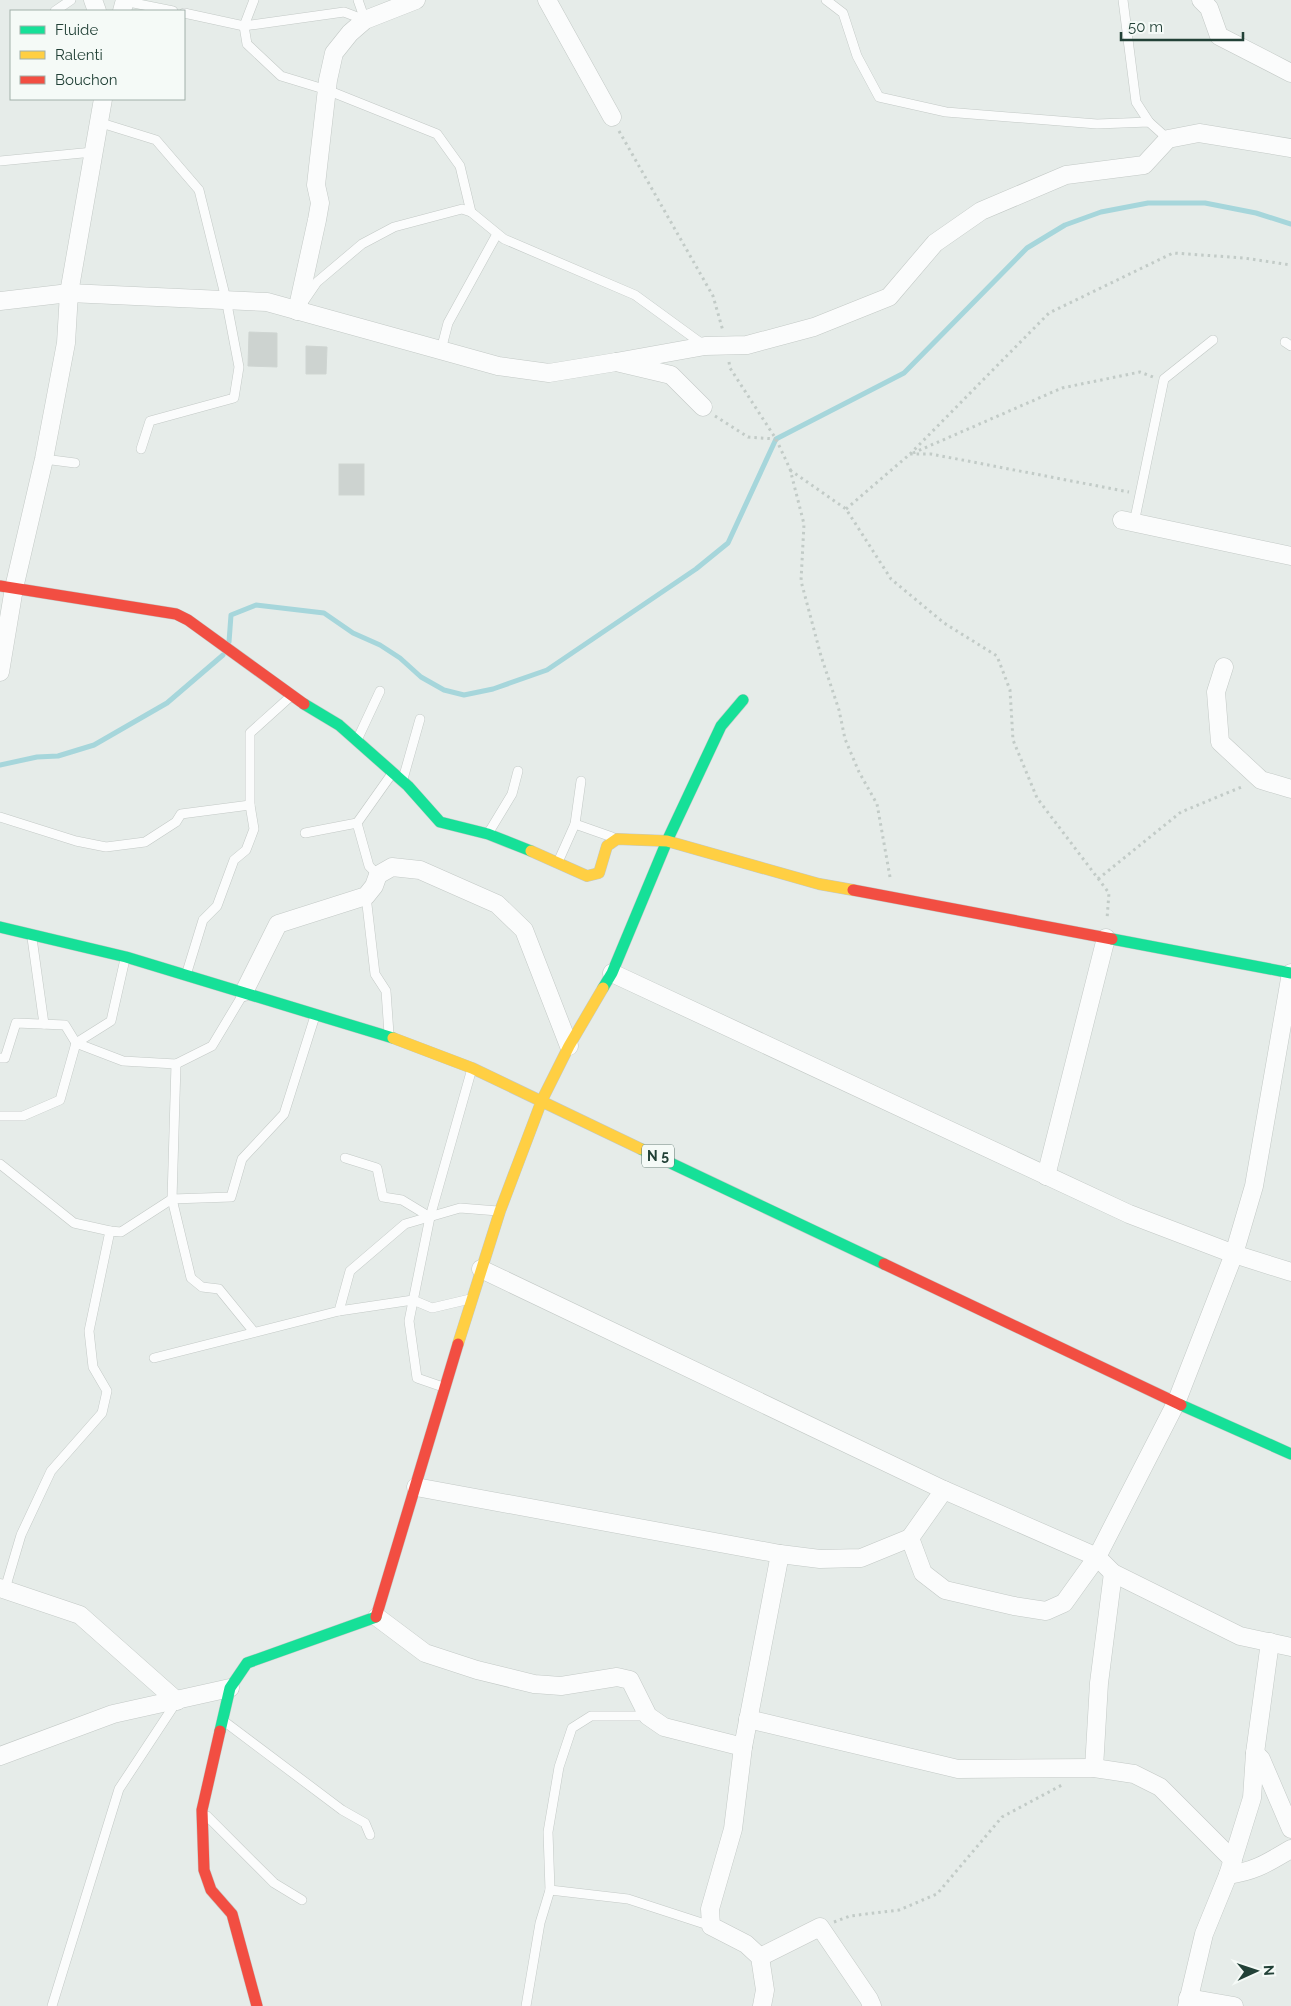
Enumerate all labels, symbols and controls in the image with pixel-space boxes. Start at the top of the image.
legend [10,10,185,100]
scale bar [1121,10,1244,42]
text: 50 m [1128,18,1163,36]
text: Fluide [55,21,98,39]
text: Ralenti [55,46,103,64]
text: Bouchon [55,71,117,89]
road number: N 5 [642,1144,674,1168]
north arrow [1231,1946,1281,1996]
text: N [1261,1965,1277,1976]

